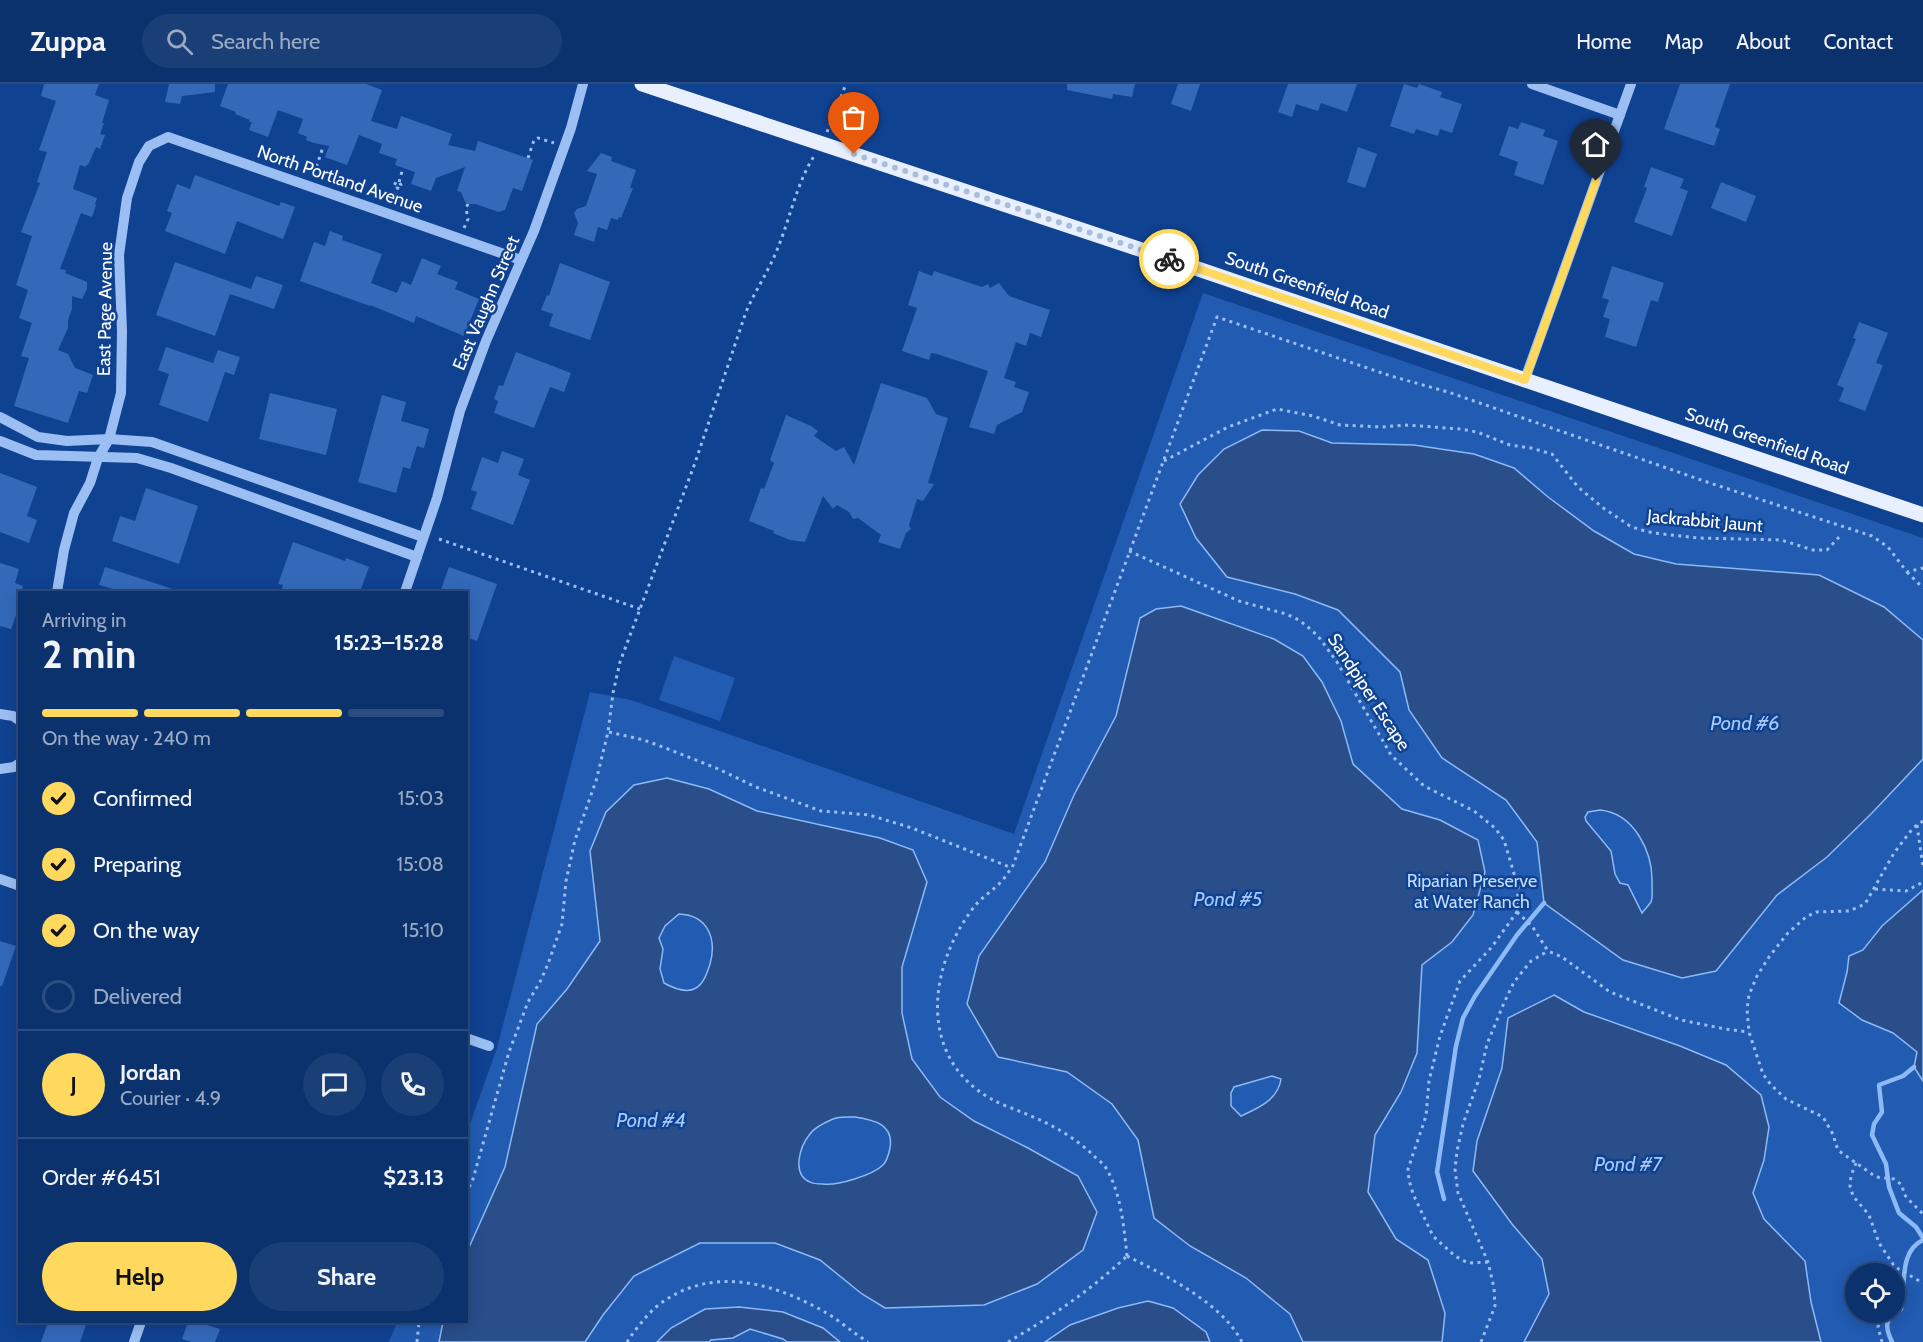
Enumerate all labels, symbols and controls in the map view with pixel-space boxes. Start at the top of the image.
search box [142,14,562,68]
text: Zuppa [30,24,106,58]
icon: search [163,25,196,58]
text: Search here [211,28,320,55]
text: Home [1576,29,1632,54]
text: Map [1665,29,1703,54]
text: About [1736,29,1790,54]
text: Contact [1823,29,1893,54]
pin [828,92,879,154]
icon: bag [837,101,870,134]
pin [1570,119,1621,181]
icon: home [1579,128,1612,161]
street label: North Portland Avenue [254,140,426,218]
courier [1139,229,1199,289]
street label: East Vaughn Street [448,233,524,373]
street label: East Page Avenue [93,242,117,376]
icon: bike [1153,243,1186,276]
street label: South Greenfield Road [1222,247,1392,323]
street label: South Greenfield Road [1682,403,1852,479]
street label: Jackrabbit Jaunt [1645,505,1764,537]
text: Arriving in [42,608,126,632]
text: 15:23–15:28 [334,629,444,656]
street label: Sandpiper Escape [1323,629,1415,755]
text: 2 min [42,630,136,678]
water label: Pond #6 [1710,711,1780,735]
text: On the way · 240 m [42,726,211,750]
icon: check [42,782,75,815]
text: Confirmed [93,785,192,812]
text: 15:03 [398,786,444,810]
icon: check [42,848,75,881]
text: Preparing [93,851,181,878]
text: 15:08 [396,852,444,876]
park label: Riparian Preserve at Water Ranch [1407,870,1537,913]
water label: Pond #5 [1194,887,1262,911]
icon: check [42,914,75,947]
text: On the way [93,917,200,944]
text: 15:10 [402,918,444,942]
text: Delivered [93,983,182,1010]
button: chat [303,1053,366,1116]
button: phone [381,1053,444,1116]
text: Jordan [120,1059,181,1086]
text: J [70,1071,77,1098]
text: Courier · 4.9 [120,1086,221,1110]
water label: Pond #4 [616,1108,686,1132]
water label: Pond #7 [1594,1152,1663,1176]
text: Order #6451 [42,1164,161,1191]
text: $23.13 [383,1164,444,1191]
button: Help [42,1242,237,1311]
button: Share [249,1242,444,1311]
map controls [1845,1263,1905,1323]
button: locate [1845,1263,1905,1323]

